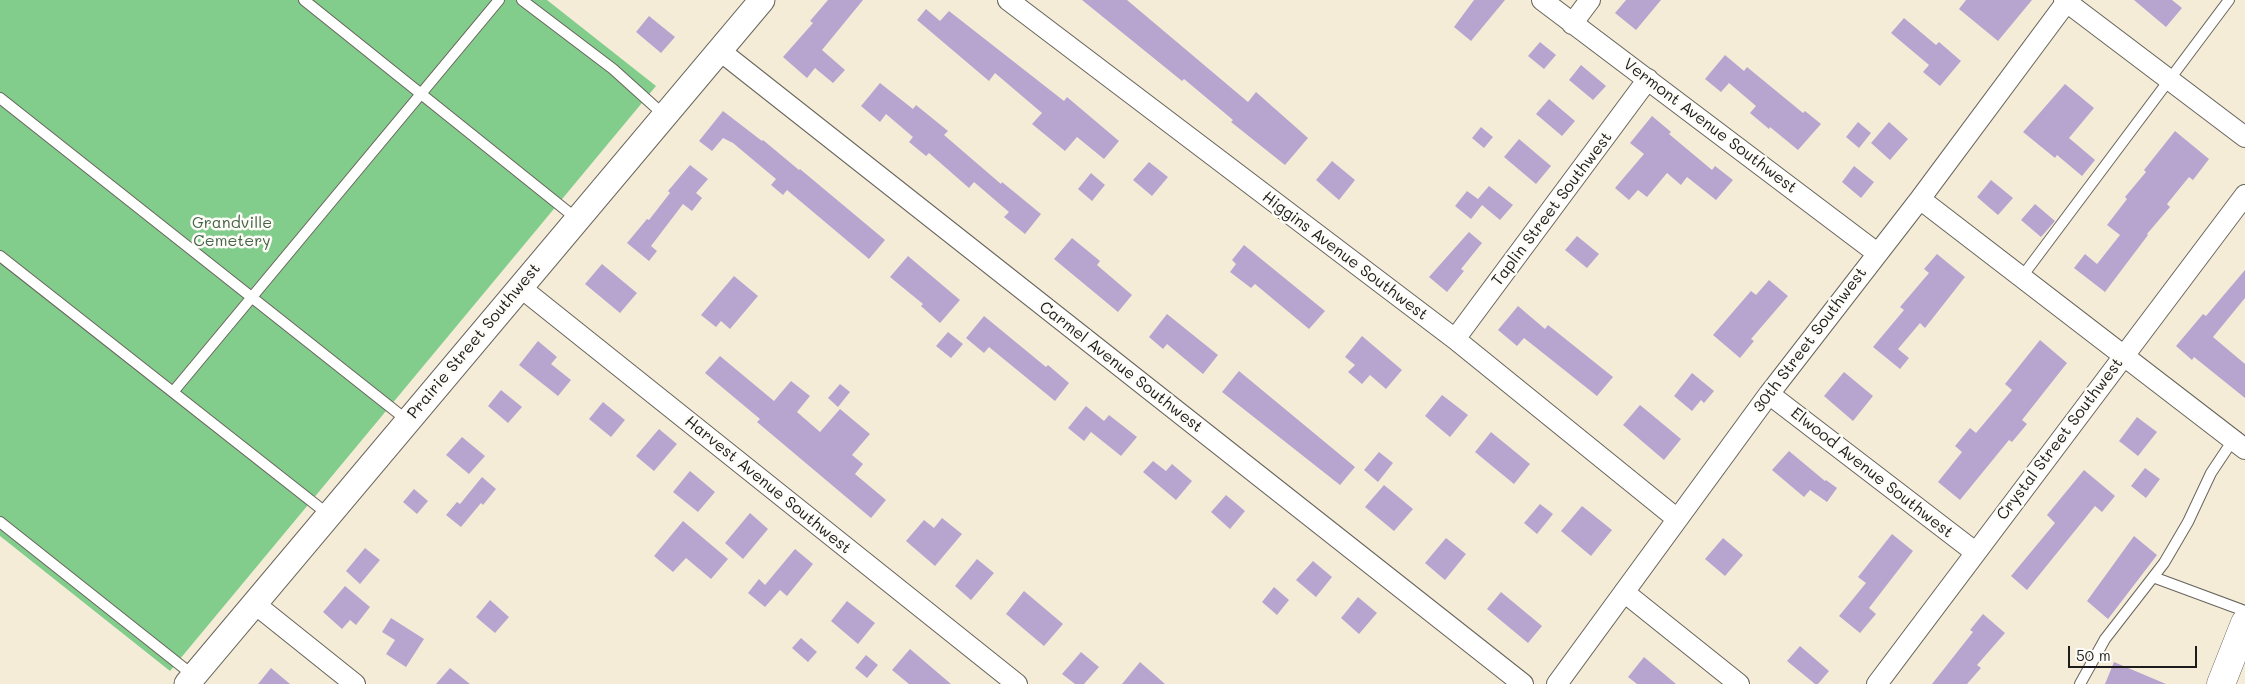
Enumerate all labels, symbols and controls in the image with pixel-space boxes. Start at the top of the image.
street label: Vermont Avenue Southwest [1619,54,1801,198]
street label: Taplin Street Southwest [1488,128,1616,290]
street label: Higgins Avenue Southwest [1258,187,1432,325]
park label: Grandville Cemetery [192,213,272,251]
street label: Prairie Street Southwest [403,259,545,423]
street label: 30th Street Southwest [1749,264,1871,416]
street label: Carmel Avenue Southwest [1035,297,1207,437]
street label: Crystal Street Southwest [1993,354,2127,524]
street label: Elwood Avenue Southwest [1787,404,1957,542]
street label: Harvest Avenue Southwest [681,412,855,558]
scale bar [2070,636,2199,668]
text: 50 m [2076,645,2111,665]

